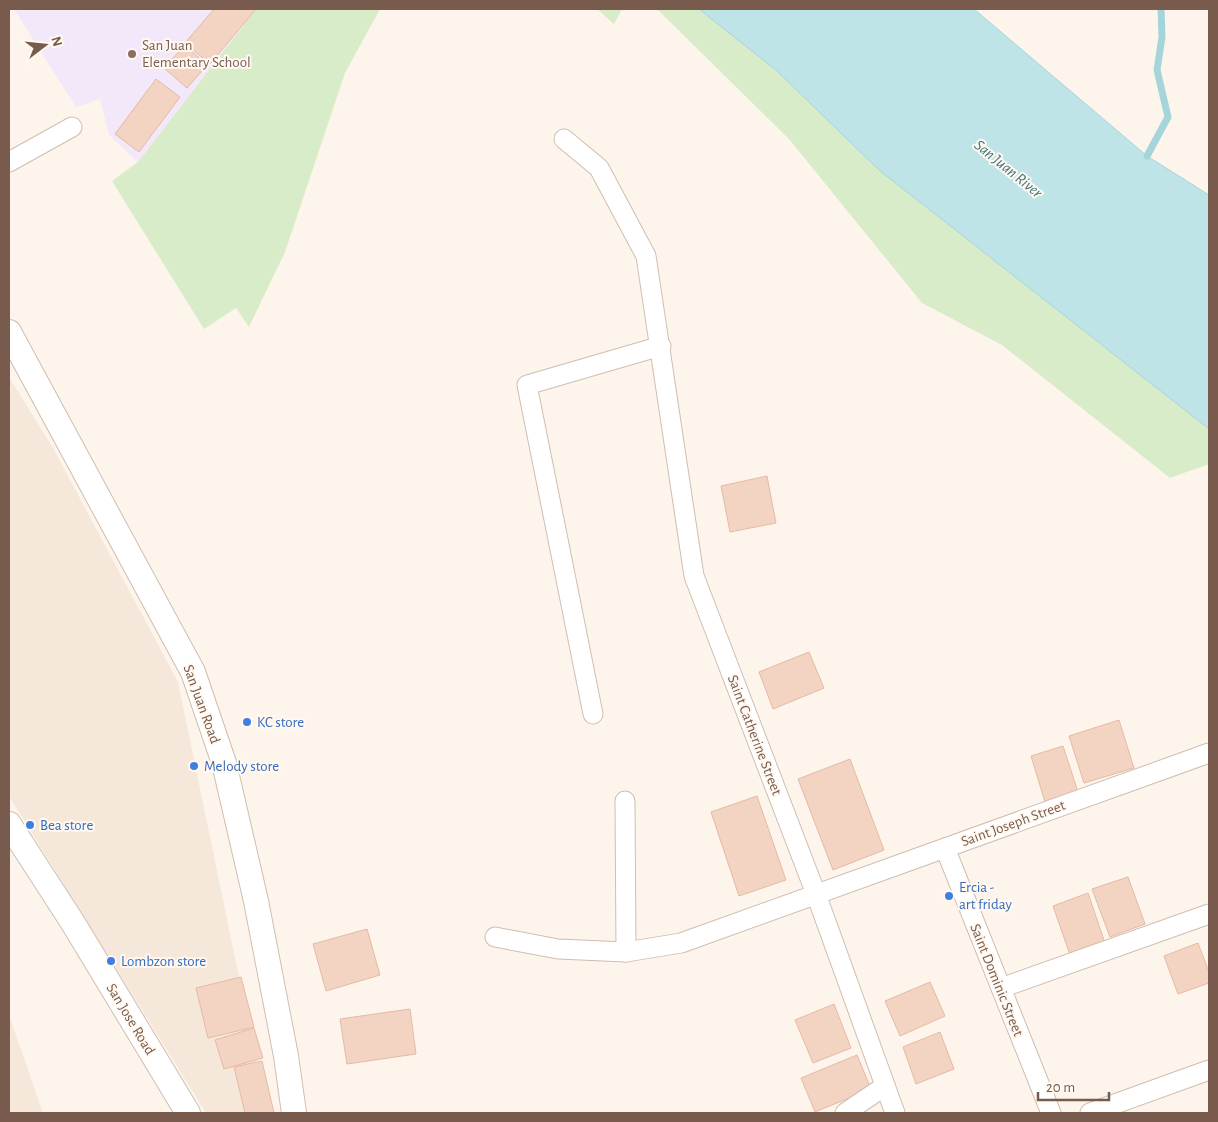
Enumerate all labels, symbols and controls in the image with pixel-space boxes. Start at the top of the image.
north arrow [20,20,70,70]
text: N [48,35,65,48]
place label: San Juan Elementary School [142,38,251,70]
marker: San Juan Elementary School [126,48,138,60]
water label: San Juan River [971,137,1046,201]
street label: San Juan Road [180,663,223,746]
street label: Saint Catherine Street [725,673,784,798]
place label: KC store [257,715,304,730]
marker: KC store [241,716,253,728]
place label: Melody store [204,759,279,774]
marker: Melody store [188,760,200,772]
street label: Saint Joseph Street [959,798,1067,849]
place label: Bea store [40,818,93,833]
marker: Bea store [24,819,36,831]
place label: Ercia - art friday [959,880,1012,912]
marker: Ercia - art friday [943,890,955,902]
street label: Saint Dominic Street [967,922,1026,1039]
place label: Lombzon store [121,954,206,969]
marker: Lombzon store [105,955,117,967]
street label: San Jose Road [103,981,158,1058]
scale bar [1038,1070,1109,1102]
text: 20 m [1046,1080,1075,1095]

